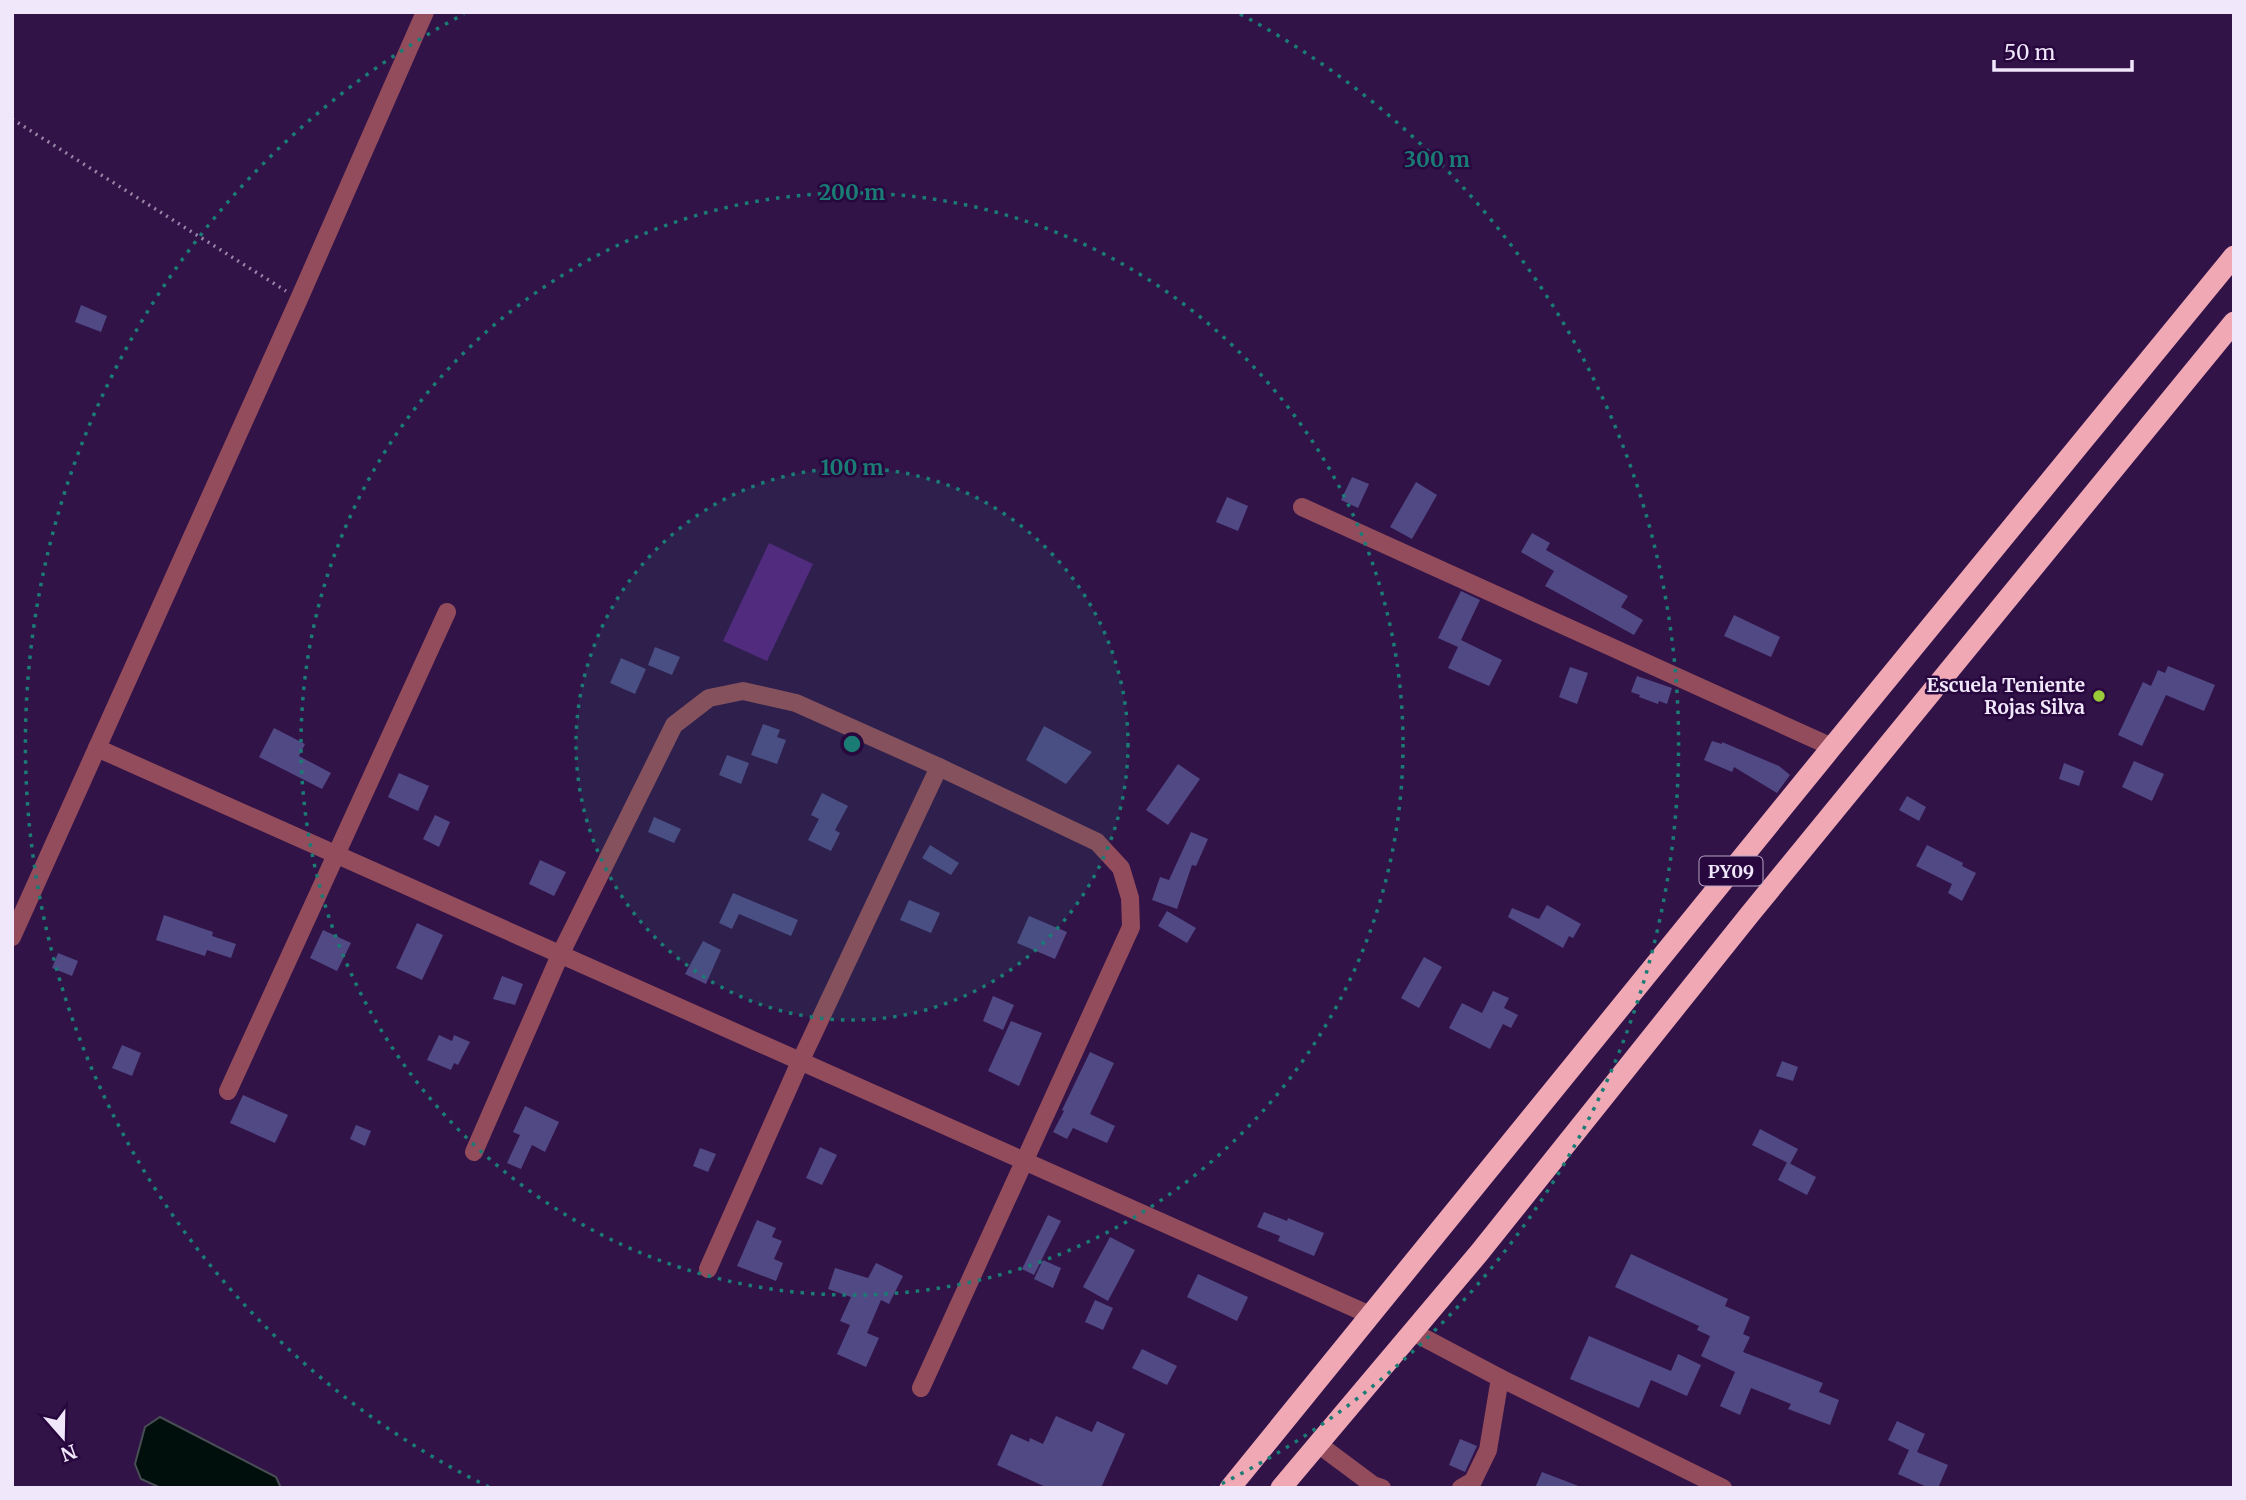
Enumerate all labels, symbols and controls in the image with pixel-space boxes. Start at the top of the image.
scale bar [1994,28,2132,72]
text: 50 m [2004,39,2055,66]
text: 300 m [1404,146,1470,173]
text: 200 m [819,179,885,206]
text: 100 m [821,454,883,481]
place label: Escuela Teniente Rojas Silva [1926,673,2085,719]
marker: Escuela Teniente Rojas Silva [2091,688,2107,704]
centre of rings [840,732,864,756]
road number: PY09 [1700,856,1762,886]
north arrow [28,1402,98,1472]
text: N [58,1439,80,1467]

